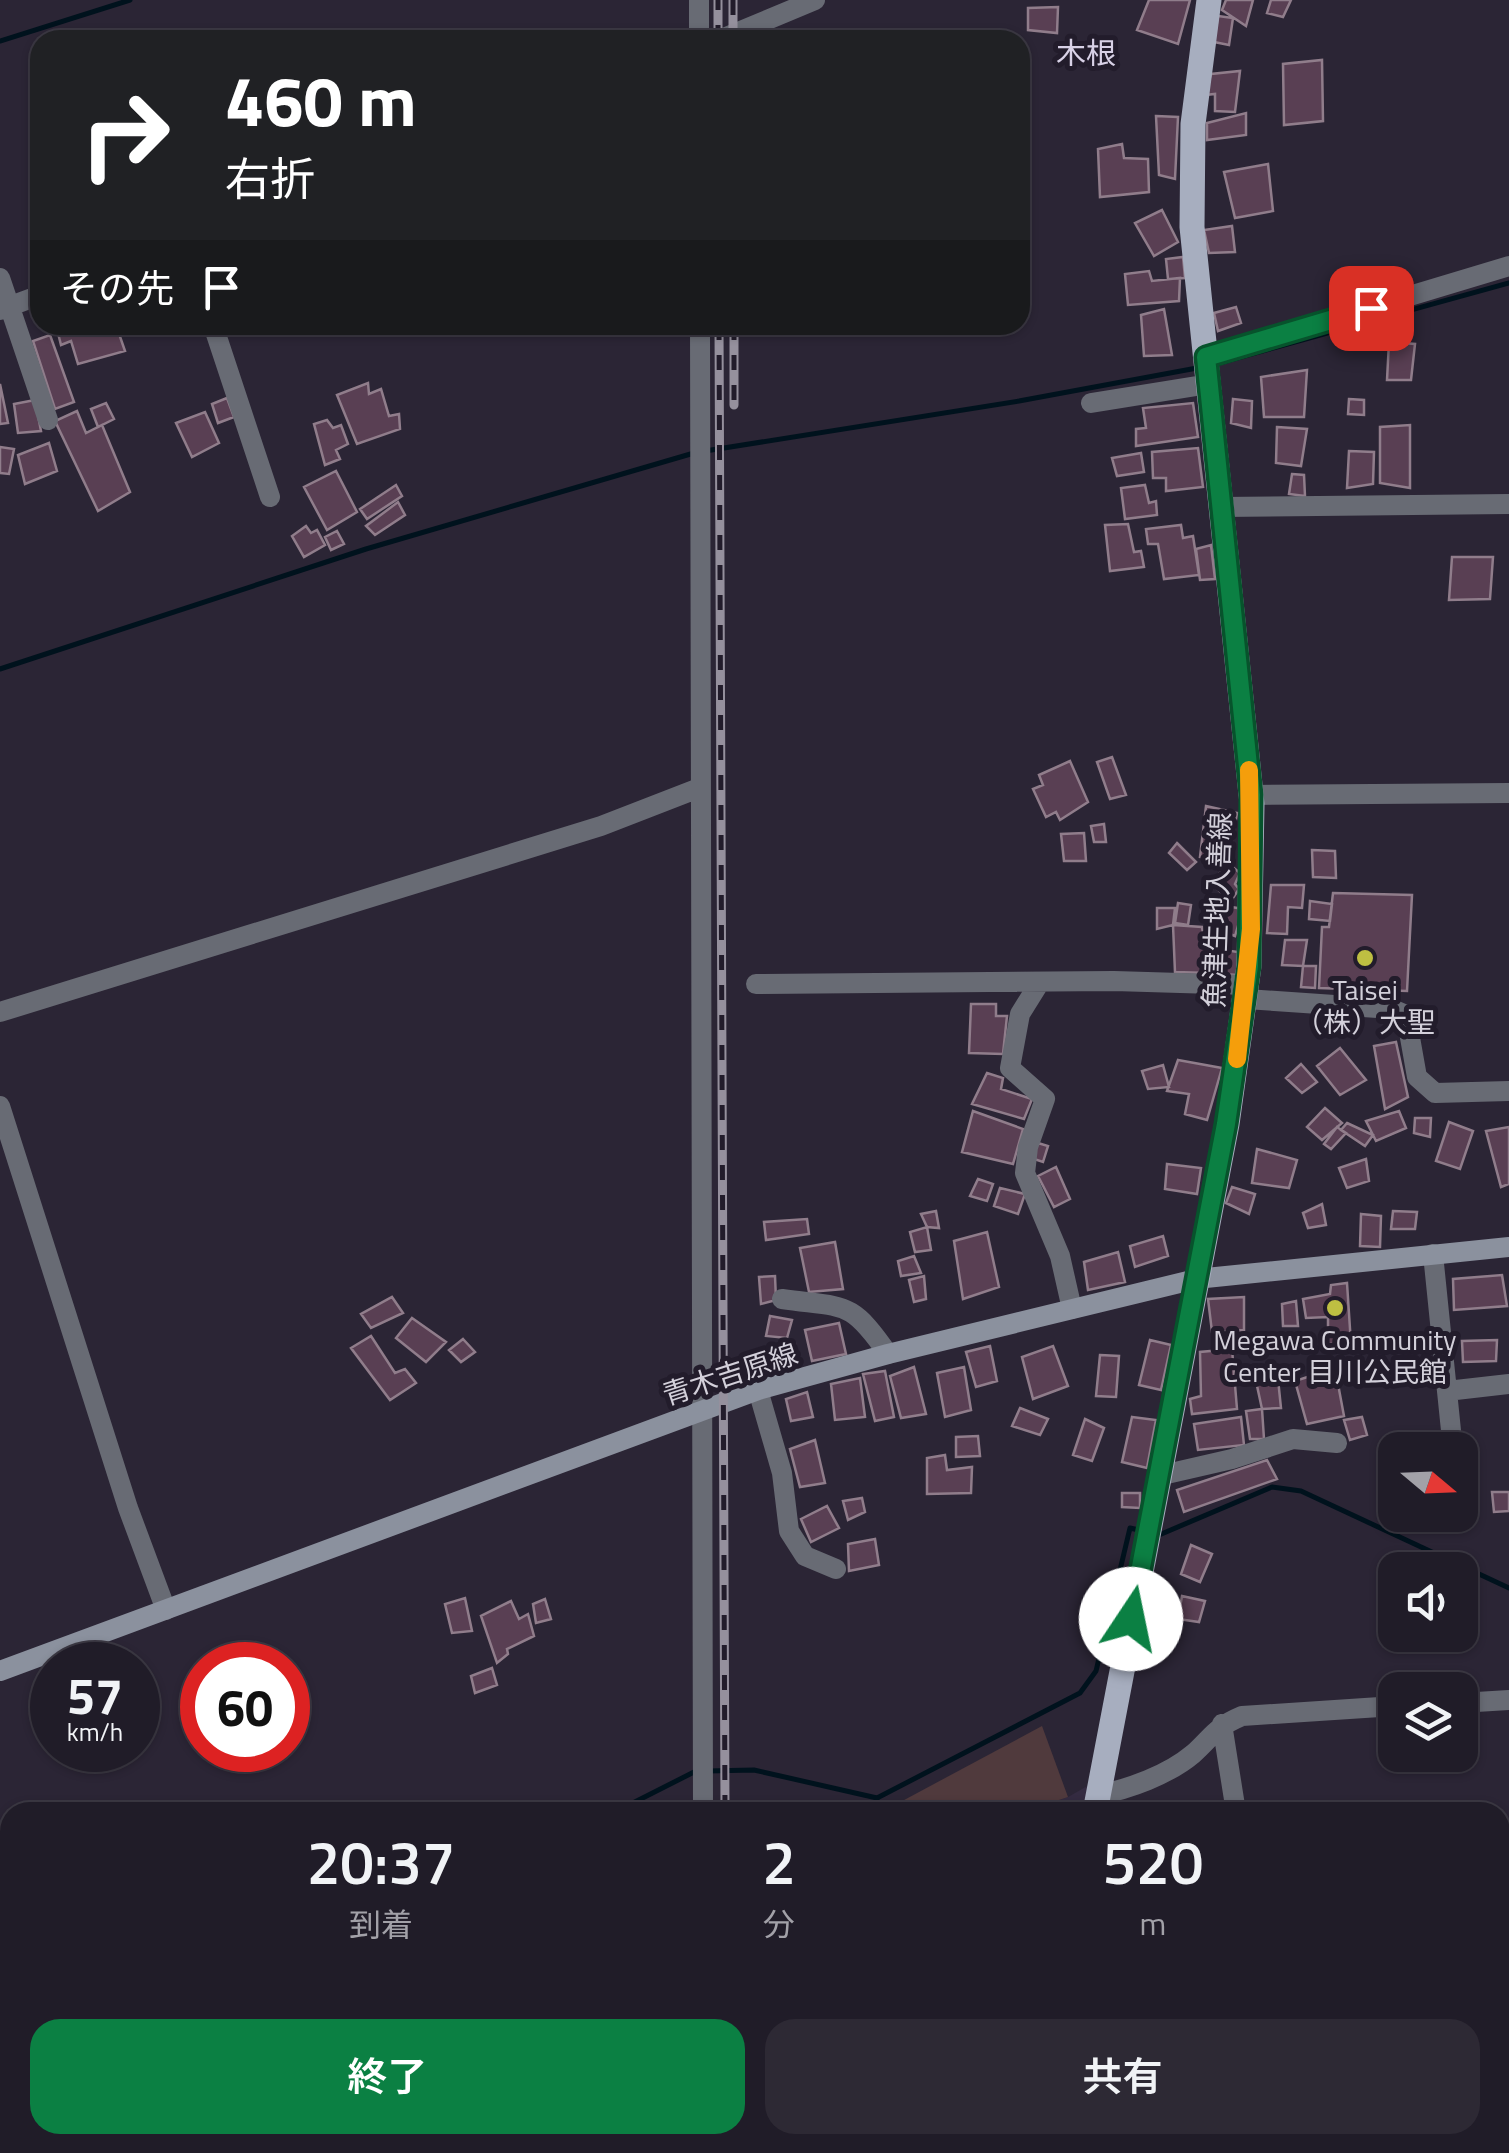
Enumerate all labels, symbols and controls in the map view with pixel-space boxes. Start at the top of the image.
district label: 木根 [1056,30,1116,76]
text: 460 m [225,47,417,153]
icon: right [60,70,190,200]
text: 右折 [225,144,315,212]
text: その先 [60,259,174,317]
icon: arrive [194,260,249,315]
pin [1329,266,1414,351]
icon: arrive [1344,281,1399,336]
street label: 魚津生地入善線 [1192,811,1241,1009]
marker: Taisei （株）大聖 [1354,947,1376,969]
place label: Taisei （株）大聖 [1295,968,1435,1043]
marker: Megawa Community Center 目川公民館 [1324,1297,1346,1319]
place label: Megawa Community Center 目川公民館 [1213,1318,1457,1393]
street label: 青木吉原線 [657,1331,803,1416]
north arrow [1378,1432,1478,1532]
map controls [1378,1432,1478,1772]
button: sound [1378,1552,1478,1652]
position arrow [1079,1567,1183,1671]
speed limit sign: 60 [180,1642,310,1772]
text: 57 [67,1657,123,1733]
button: layers [1378,1672,1478,1772]
text: km/h [67,1713,123,1751]
text: 20:37 [307,1816,455,1907]
text: 2 [762,1816,796,1907]
text: 520 [1102,1816,1203,1907]
text: m [1139,1899,1166,1947]
text: 到着 [349,1900,413,1948]
text: 分 [763,1900,795,1948]
button: 終了 [30,2019,745,2134]
button: 共有 [765,2019,1480,2134]

